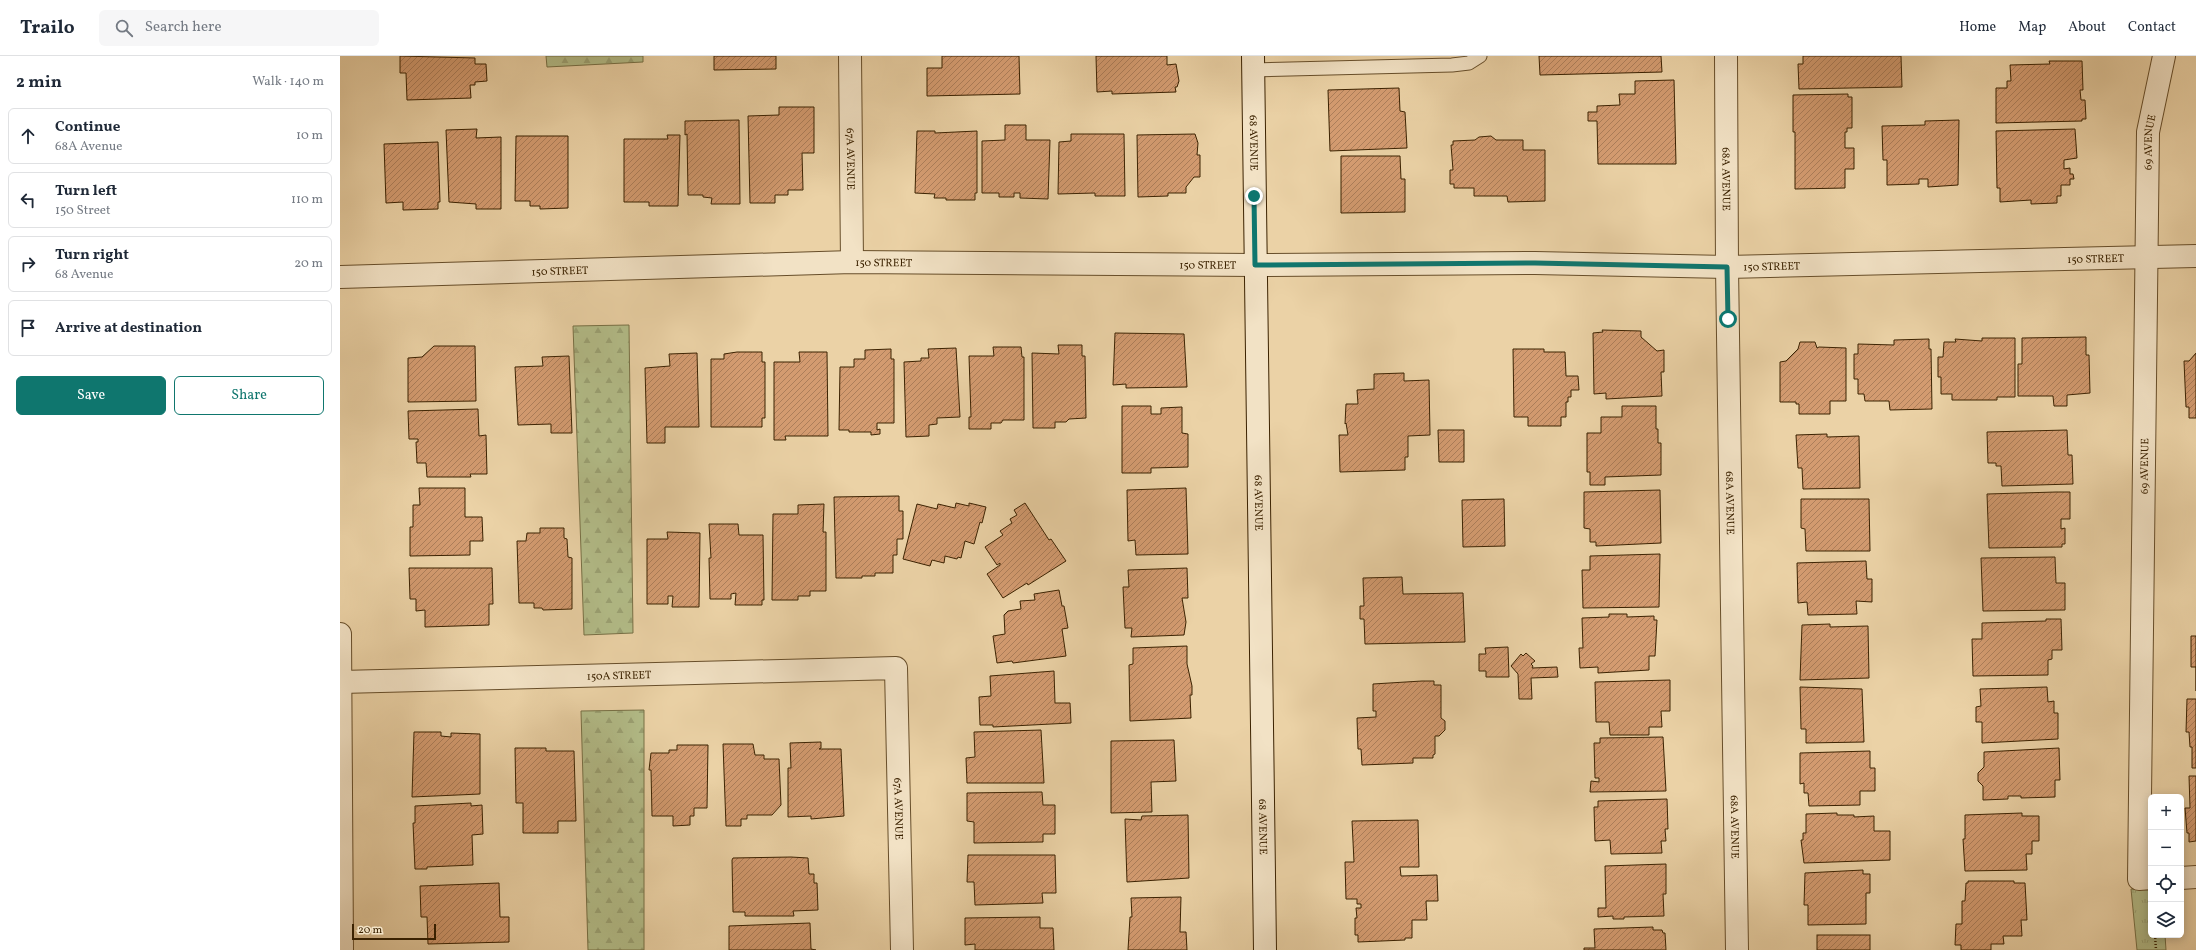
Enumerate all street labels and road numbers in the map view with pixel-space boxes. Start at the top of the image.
street label: 69 AVENUE [2142,113,2161,170]
street label: 68 AVENUE [1245,115,1261,171]
street label: 67A AVENUE [842,128,857,191]
street label: 68A AVENUE [1717,147,1733,211]
street label: 150 STREET [2067,252,2125,268]
street label: 150 STREET [855,256,913,271]
street label: 150 STREET [1179,258,1237,274]
street label: 150 STREET [1743,259,1801,276]
street label: 150 STREET [531,264,589,280]
street label: 69 AVENUE [2138,438,2153,494]
street label: 68A AVENUE [1721,471,1737,535]
street label: 68 AVENUE [1250,475,1265,531]
street label: 150A STREET [586,668,652,685]
street label: 67A AVENUE [889,778,906,840]
street label: 68A AVENUE [1726,795,1742,859]
street label: 68 AVENUE [1254,799,1270,855]

